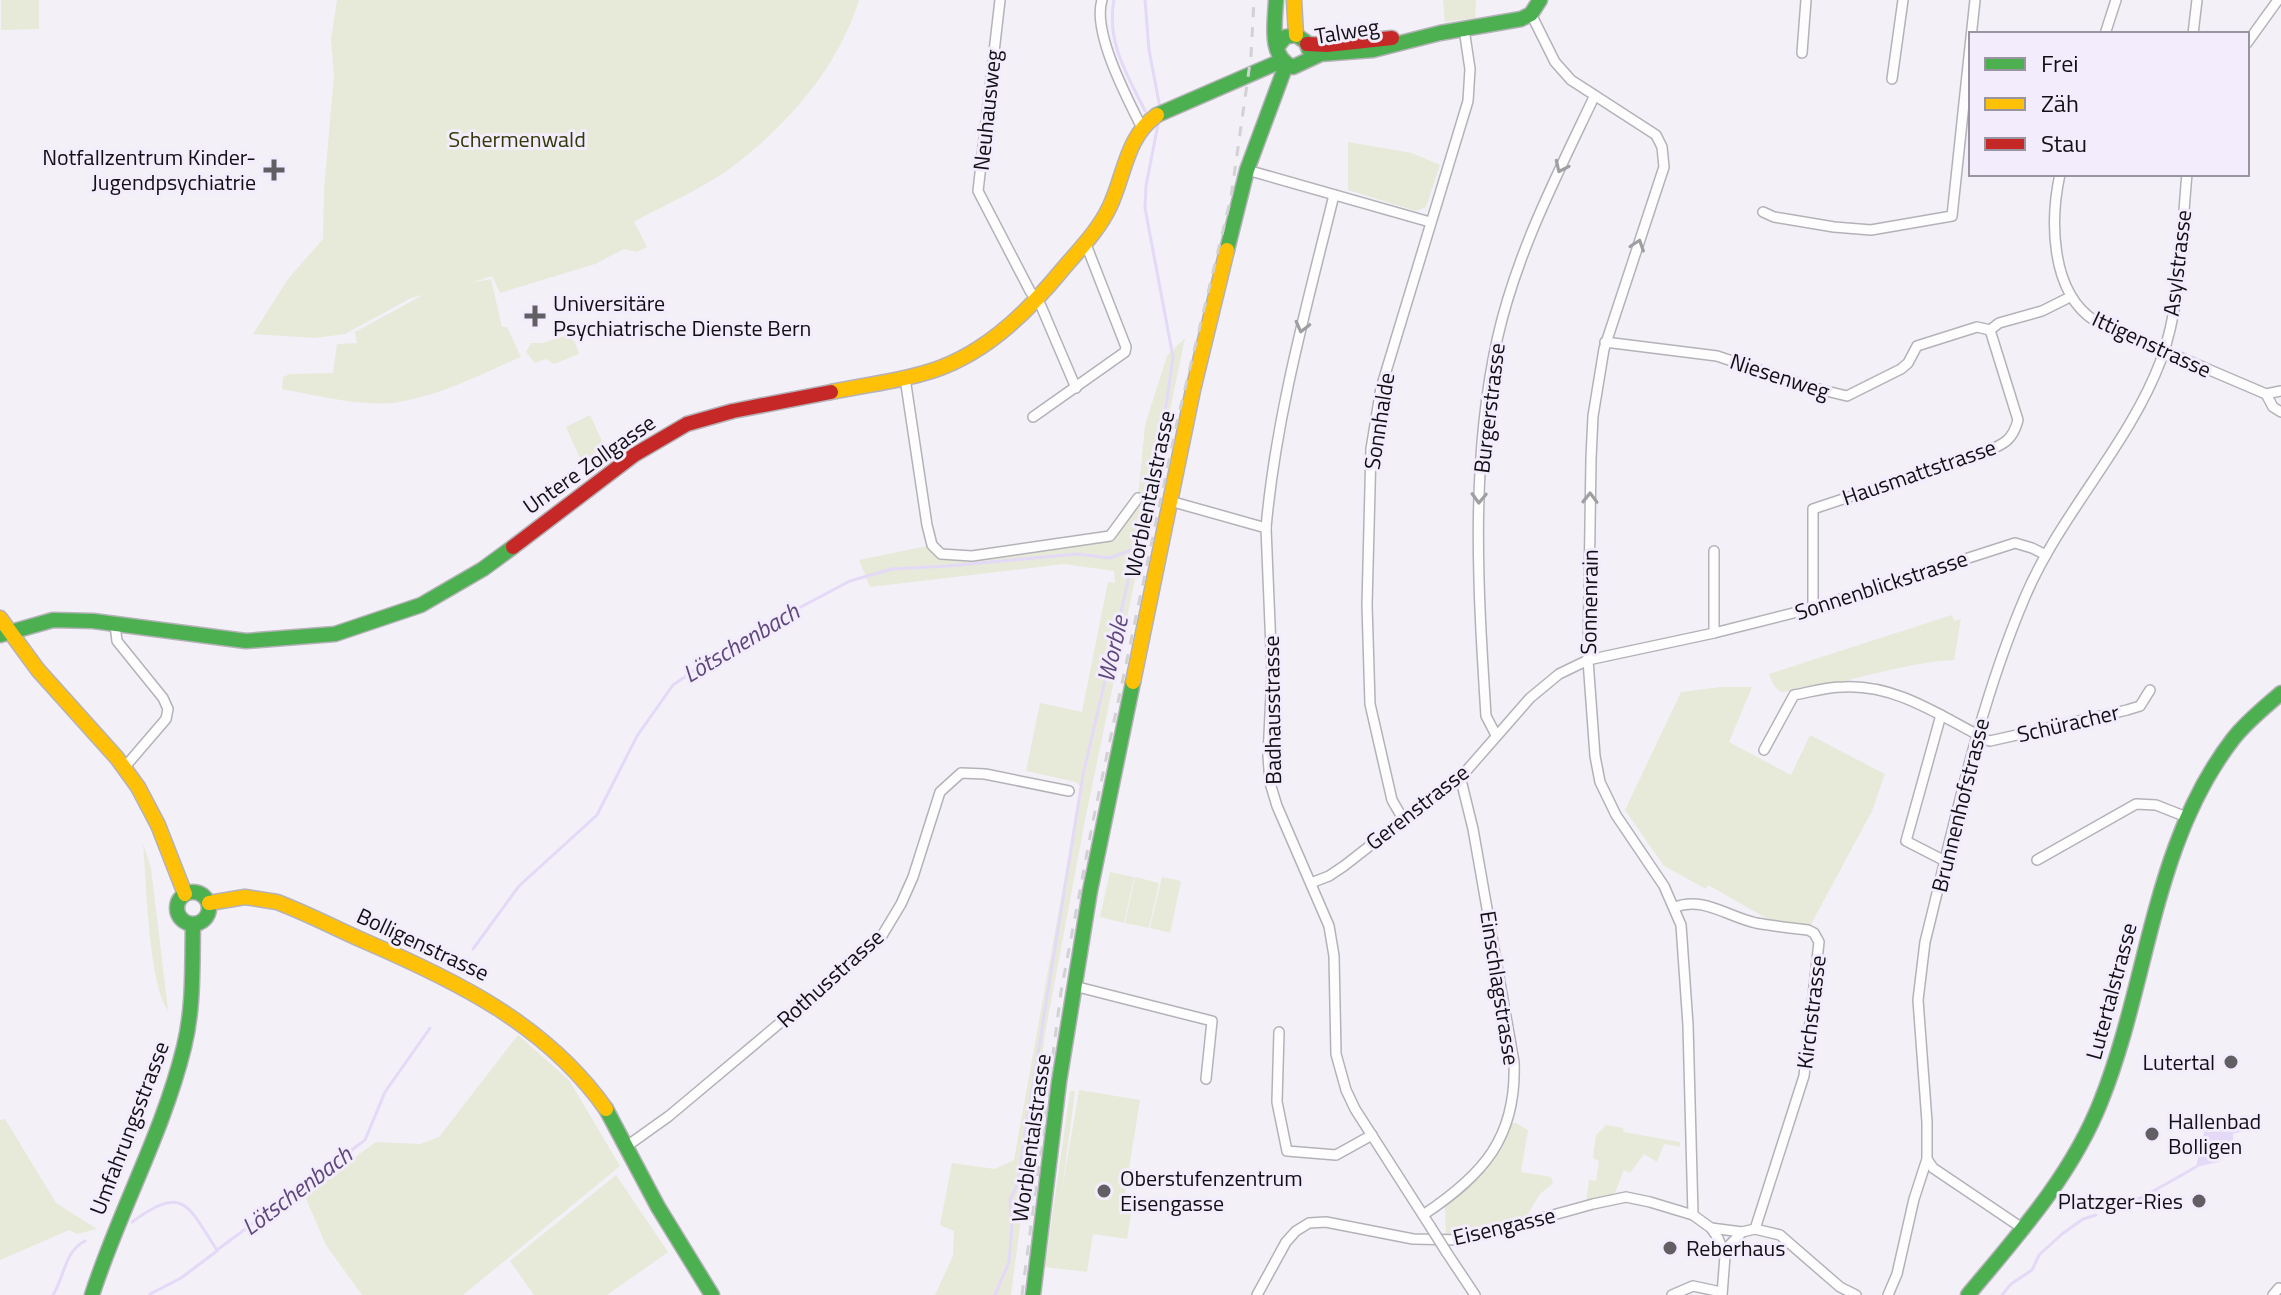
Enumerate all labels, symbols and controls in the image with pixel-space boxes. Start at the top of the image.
street label: Talweg [1312,9,1382,53]
legend [1969,32,2249,176]
text: Frei [2041,45,2079,81]
street label: Neuhausweg [964,48,1010,172]
text: Zäh [2041,85,2079,121]
park label: Schermenwald [448,122,586,156]
text: Stau [2041,125,2087,161]
place label: Notfallzentrum Kinder- Jugendpsychiatrie [42,140,256,199]
marker: Notfallzentrum Kinder- Jugendpsychiatrie [263,159,285,181]
one-way arrow [1555,159,1571,174]
street label: Asylstrasse [2154,208,2200,318]
one-way arrow [1628,238,1644,252]
place label: Universitäre Psychiatrische Dienste Bern [553,286,811,345]
street label: Ittigenstrasse [2087,302,2217,386]
marker: Universitäre Psychiatrische Dienste Bern [524,305,546,327]
one-way arrow [1294,319,1311,333]
street label: Burgerstrasse [1464,341,1514,475]
street label: Niesenweg [1726,344,1834,408]
street label: Sonnhalde [1355,370,1403,472]
street label: Untere Zollgasse [516,406,662,522]
street label: Worblentalstrasse [1115,407,1183,581]
street label: Hausmattstrasse [1837,430,2001,514]
one-way arrow [1582,491,1599,504]
one-way arrow [1470,492,1487,505]
street label: Sonnenblickstrasse [1790,541,1972,629]
street label: Sonnenrain [1571,549,1607,655]
water label: Lötschenbach [675,593,806,691]
water label: Worble [1087,610,1138,685]
street label: Badhausstrasse [1254,635,1290,785]
street label: Schüracher [2014,695,2123,751]
street label: Brunnenhofstrasse [1922,714,1998,896]
street label: Gerenstrasse [1358,756,1476,858]
street label: Bolligenstrasse [351,898,495,990]
street label: Einschlagstrasse [1471,908,1529,1068]
street label: Lutertalstrasse [2076,919,2146,1063]
street label: Rothusstrasse [769,920,891,1036]
street label: Kirchstrasse [1787,953,1835,1071]
street label: Umfahrungsstrasse [80,1036,178,1220]
place label: Lutertal [2143,1045,2215,1079]
street label: Worblentalstrasse [1002,1052,1060,1224]
marker: Lutertal [2222,1053,2240,1071]
place label: Hallenbad Bolligen [2168,1104,2261,1163]
marker: Hallenbad Bolligen [2143,1125,2161,1143]
water label: Lötschenbach [234,1136,360,1244]
place label: Oberstufenzentrum Eisengasse [1120,1161,1303,1220]
marker: Oberstufenzentrum Eisengasse [1095,1182,1113,1200]
place label: Platzger-Ries [2058,1184,2183,1218]
marker: Platzger-Ries [2190,1192,2208,1210]
street label: Eisengasse [1449,1198,1559,1254]
place label: Reberhaus [1686,1231,1786,1265]
marker: Reberhaus [1661,1239,1679,1257]

